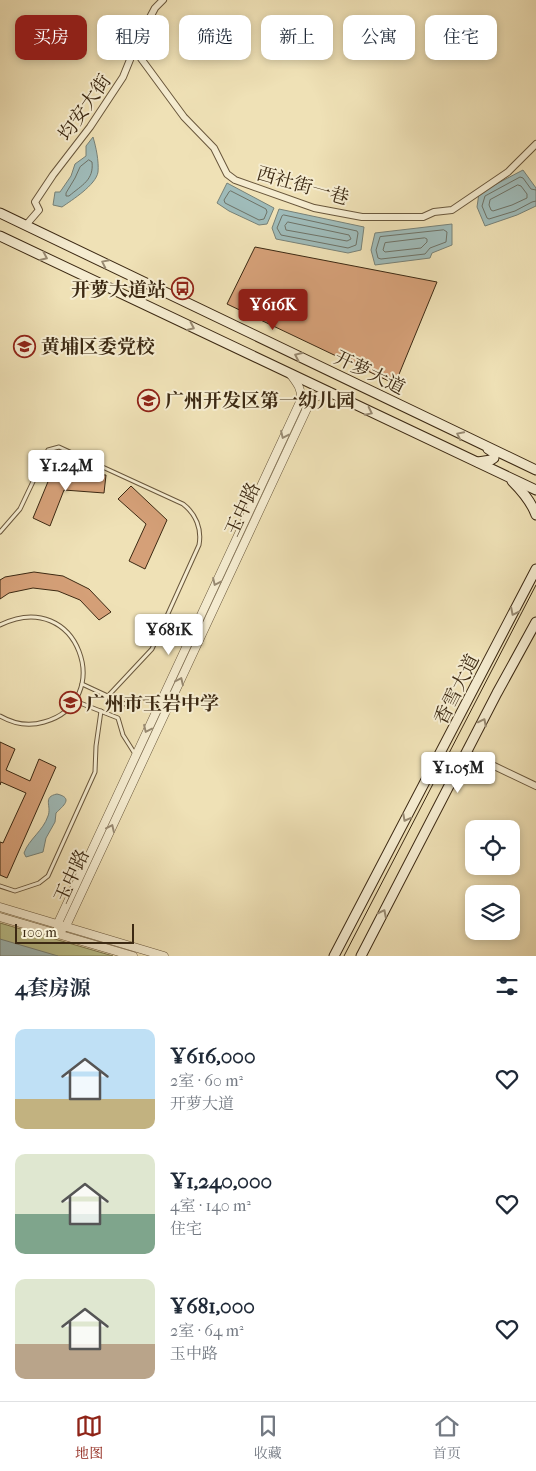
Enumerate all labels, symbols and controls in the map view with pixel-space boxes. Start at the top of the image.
chip: 买房 [15,15,87,60]
chip: 租房 [97,15,169,60]
chip: 筛选 [179,15,251,60]
chip: 新上 [261,15,333,60]
chip: 公寓 [343,15,415,60]
chip: 住宅 [425,15,497,60]
street label: 均安大街 [54,70,116,145]
street label: 西社街一巷 [254,162,351,210]
one-way arrow [39,250,48,261]
one-way arrow [101,258,110,269]
bus stop icon: 开萝大道站 [170,277,194,301]
place label: 开萝大道站 [71,279,166,301]
pin: ¥616K [238,288,308,331]
text: ¥616K [250,295,296,314]
one-way arrow [186,320,195,331]
school or university icon: 黄埔区委党校 [13,334,37,358]
place label: 黄埔区委党校 [41,336,155,358]
street label: 开萝大道 [331,346,409,399]
one-way arrow [295,352,304,362]
school or university icon: 广州开发区第一幼儿园 [137,388,161,412]
place label: 广州开发区第一幼儿园 [165,390,355,412]
one-way arrow [364,405,373,416]
one-way arrow [280,430,291,439]
one-way arrow [456,430,465,441]
pin: ¥1.24M [25,450,107,492]
text: ¥1.24M [39,456,93,475]
street label: 玉中路 [221,479,265,540]
one-way arrow [211,577,222,586]
one-way arrow [510,607,520,616]
pin: ¥681K [134,614,204,656]
text: ¥681K [146,620,192,639]
street label: 香雪大道 [430,651,484,728]
one-way arrow [173,677,184,686]
school or university icon: 广州市玉岩中学 [58,691,82,715]
place label: 广州市玉岩中学 [86,693,219,715]
one-way arrow [477,718,487,727]
one-way arrow [143,724,154,733]
pin: ¥1.05M [417,752,499,794]
text: ¥1.05M [432,758,484,777]
one-way arrow [402,813,412,822]
map controls [465,820,520,940]
button: locate [465,820,520,875]
one-way arrow [105,824,116,833]
street label: 玉中路 [50,846,94,907]
button: layers [465,885,520,940]
one-way arrow [377,909,387,918]
scale bar [15,921,134,944]
text: 100 m [22,924,57,941]
icon: filters [493,972,521,1000]
text: 4套房源 [15,976,90,1000]
text: ¥616,000 [170,1044,255,1068]
icon: home [55,1049,115,1109]
icon: heart [493,1065,521,1093]
text: 2室 · 60 m² [170,1071,243,1090]
text: 开萝大道 [170,1094,234,1113]
text: ¥1,240,000 [170,1169,272,1193]
icon: home [55,1174,115,1234]
icon: heart [493,1190,521,1218]
text: 4室 · 140 m² [170,1196,251,1215]
text: 住宅 [170,1219,202,1238]
text: ¥681,000 [170,1294,255,1318]
icon: home [55,1299,115,1359]
icon: heart [493,1315,521,1343]
text: 2室 · 64 m² [170,1321,244,1340]
text: 玉中路 [170,1344,218,1363]
tab: 地图 [75,1412,103,1462]
tab: 收藏 [254,1412,282,1462]
tab: 首页 [433,1412,461,1462]

